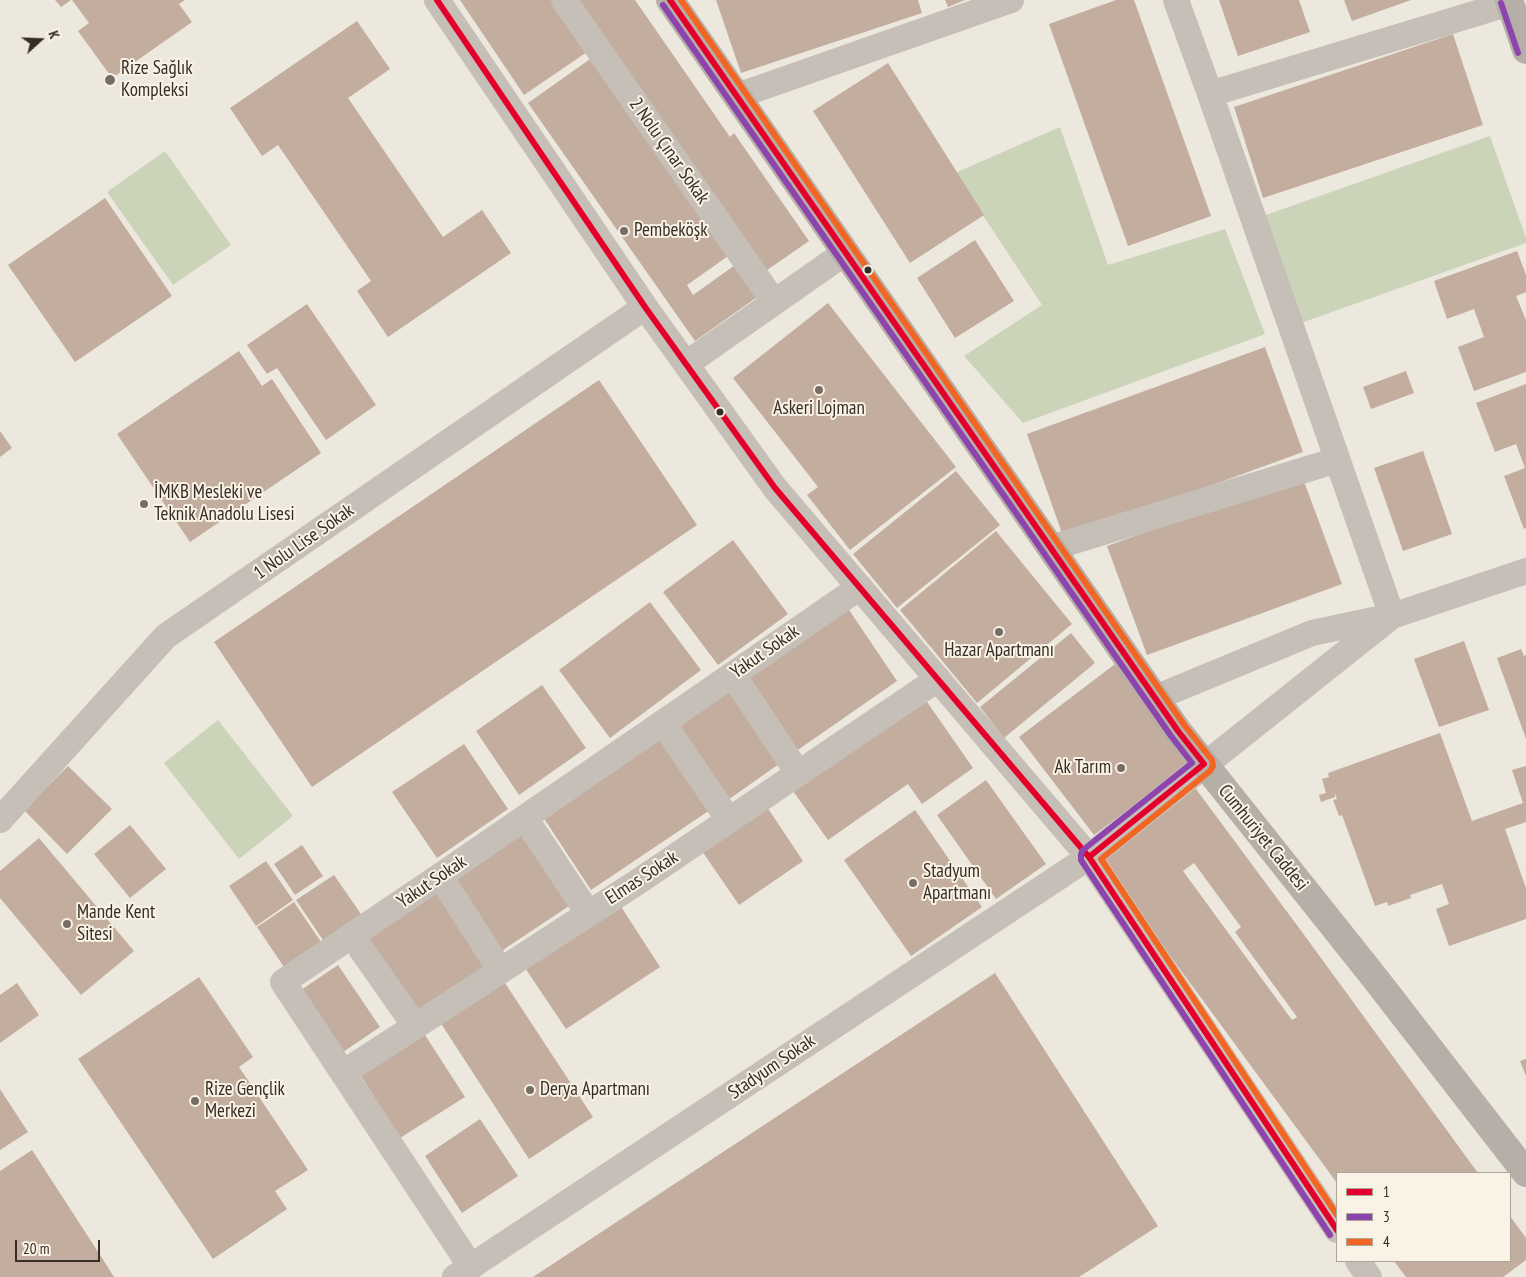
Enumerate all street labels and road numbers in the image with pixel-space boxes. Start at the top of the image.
street label: 2 Nolu Çınar Sokak [624,94,714,208]
street label: 1 Nolu Lise Sokak [250,499,358,585]
street label: Yakut Sokak [726,620,804,684]
street label: Cumhuriyet Caddesi [1213,780,1313,896]
street label: Elmas Sokak [602,846,682,910]
street label: Yakut Sokak [393,851,471,913]
street label: Stadyum Sokak [724,1030,820,1104]

